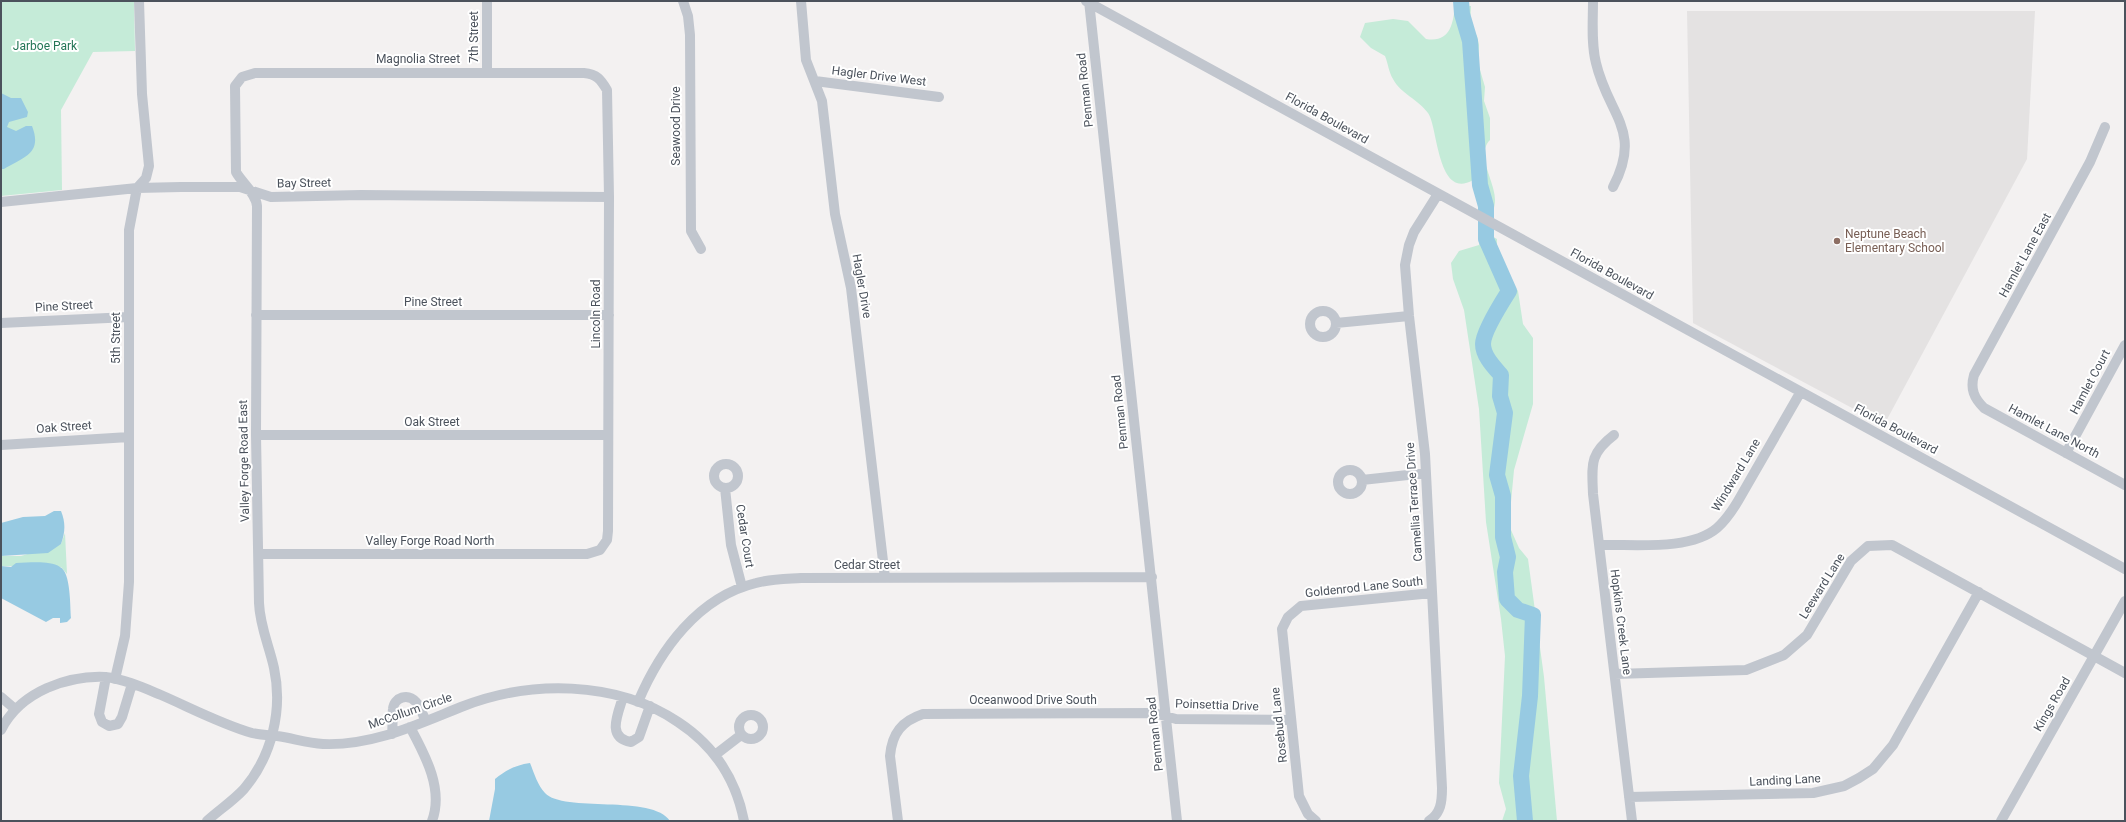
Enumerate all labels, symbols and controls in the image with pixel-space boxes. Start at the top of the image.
street label: 7th Street [467,11,481,63]
park label: Jarboe Park [13,39,78,53]
street label: Magnolia Street [376,52,460,66]
street label: Penman Road [1074,52,1096,128]
street label: Hagler Drive West [831,63,927,89]
street label: Seawood Drive [669,86,683,166]
street label: Florida Boulevard [1283,89,1371,147]
street label: Bay Street [277,176,331,190]
street label: Hamlet Lane East [1996,210,2054,300]
place label: Neptune Beach Elementary School [1845,227,1945,255]
marker: Neptune Beach Elementary School [1832,236,1842,246]
street label: Florida Boulevard [1568,245,1656,303]
street label: Hagler Drive [849,253,875,319]
street label: Lincoln Road [589,279,603,349]
street label: Pine Street [404,295,462,309]
street label: Pine Street [35,297,93,315]
street label: 5th Street [109,312,123,364]
street label: Hamlet Court [2067,347,2113,417]
street label: Penman Road [1109,374,1131,450]
street label: Valley Forge Road East [236,400,252,522]
street label: Florida Boulevard [1852,401,1940,457]
street label: Hamlet Lane North [2006,401,2102,461]
street label: Oak Street [404,415,460,429]
street label: Oak Street [36,418,92,436]
street label: Windward Lane [1709,436,1763,514]
street label: Camellia Terrace Drive [1403,442,1425,562]
street label: Cedar Court [733,503,757,569]
street label: Valley Forge Road North [366,534,494,548]
street label: Leeward Lane [1796,551,1848,621]
street label: Cedar Street [834,558,900,572]
street label: Hopkins Creek Lane [1608,568,1634,676]
street label: Goldenrod Lane South [1304,574,1424,600]
street label: Kings Road [2031,674,2073,734]
street label: Rosebud Lane [1268,687,1290,763]
street label: McCollum Circle [366,690,454,732]
street label: Oceanwood Drive South [969,693,1097,707]
street label: Penman Road [1144,696,1166,772]
street label: Poinsettia Drive [1175,697,1259,713]
street label: Landing Lane [1749,771,1821,789]

